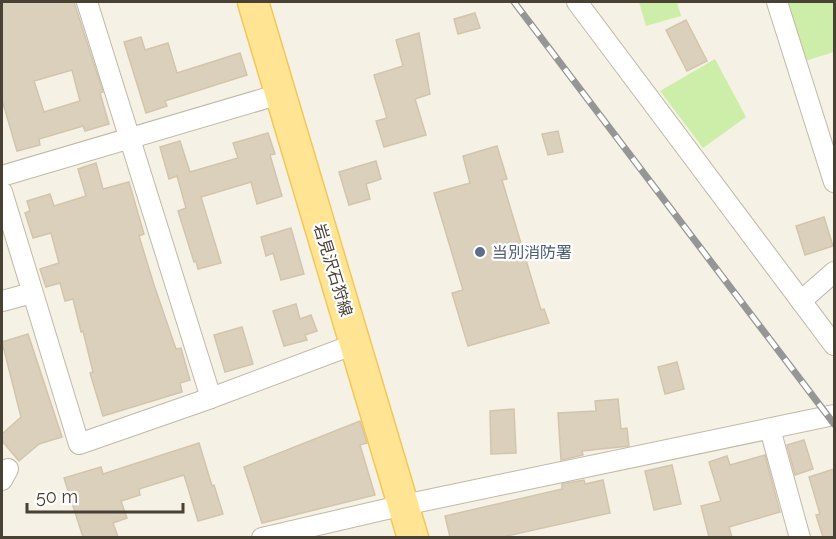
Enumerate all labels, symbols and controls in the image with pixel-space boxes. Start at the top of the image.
street label: 岩見沢石狩線 [310,221,356,319]
place label: 当別消防署 [492,243,572,262]
marker: 当別消防署 [473,245,487,259]
scale bar [27,476,183,514]
text: 50 m [36,486,78,507]

